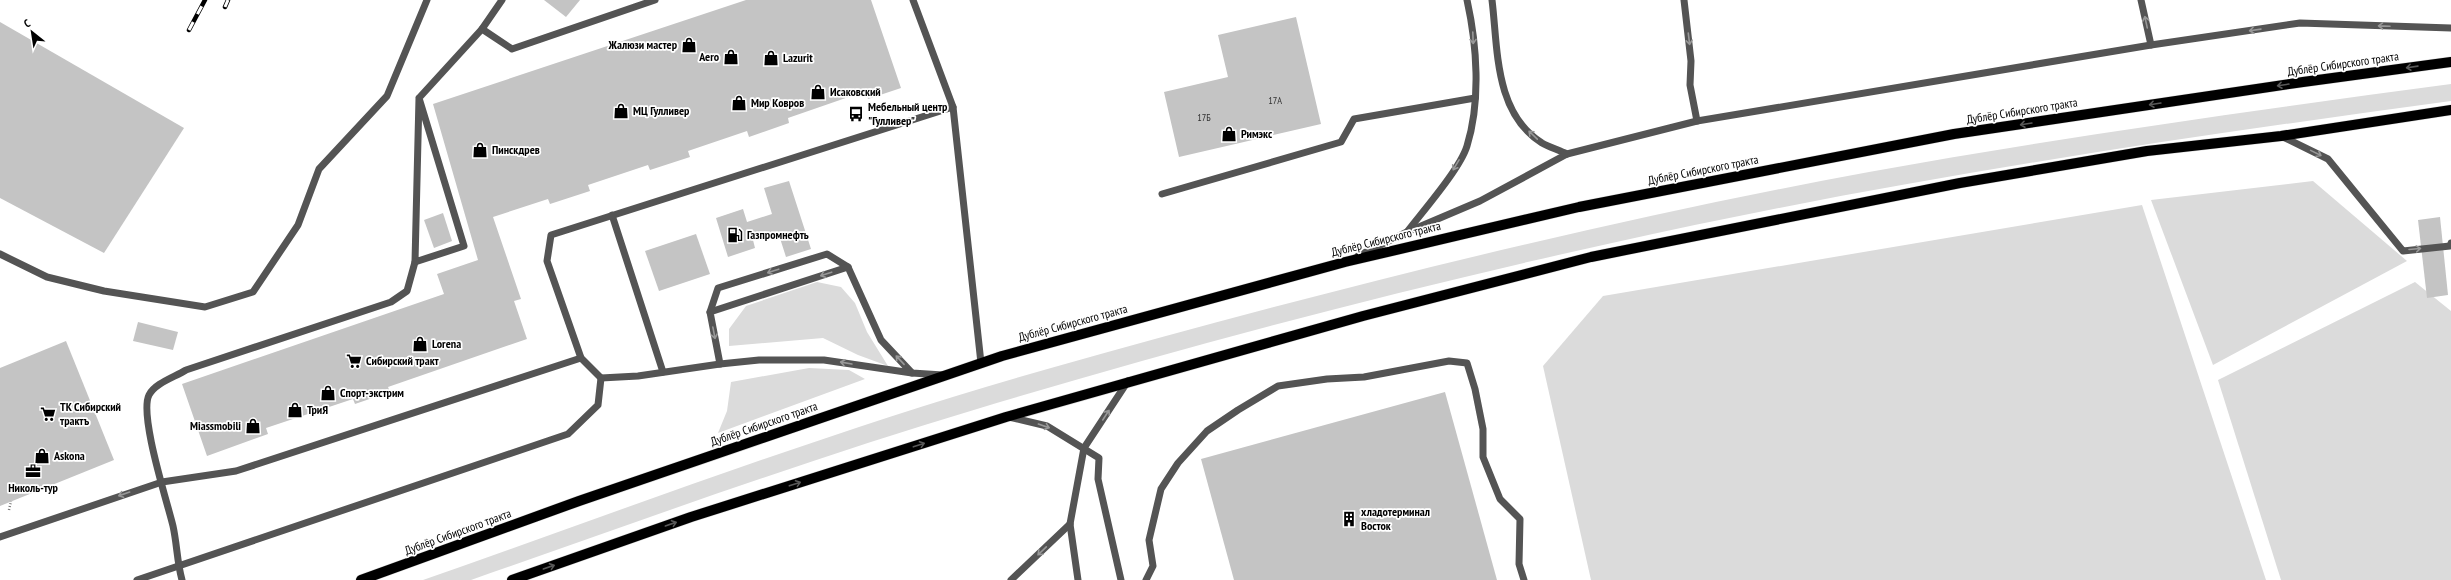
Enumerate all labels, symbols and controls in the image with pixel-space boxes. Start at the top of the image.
north arrow [12,12,52,52]
text: С [21,16,33,31]
one-way arrow [2142,16,2150,29]
one-way arrow [2378,22,2391,30]
one-way arrow [2248,26,2261,34]
one-way arrow [1469,31,1477,44]
one-way arrow [1685,32,1693,45]
shop icon: Жалюзи мастер [680,36,698,54]
place label: Жалюзи мастер [608,37,678,52]
shop icon: Aero [722,48,740,66]
street label: Дублёр Сибирского тракта [2286,48,2400,79]
place label: Aero [698,49,720,64]
shop icon: Lazurit [762,49,780,67]
place label: Lazurit [783,50,813,65]
one-way arrow [2406,63,2419,71]
one-way arrow [2277,81,2290,89]
shop icon: Исаковский [809,83,827,101]
place label: Исаковский [830,84,881,99]
shop icon: Мир Ковров [730,94,748,112]
house number: 17А [1268,94,1282,107]
street label: Дублёр Сибирского тракта [1965,94,2079,127]
place label: Мир Ковров [751,95,804,110]
place label: Мебельный центр "Гулливер" [868,99,948,128]
one-way arrow [2149,100,2162,108]
shop icon: МЦ Гулливер [612,102,630,120]
place label: МЦ Гулливер [633,103,690,118]
bus stop icon: Мебельный центр "Гулливер" [847,105,865,123]
house number: 17Б [1197,111,1211,124]
one-way arrow [2020,120,2033,128]
shop icon: Римэкс [1220,125,1238,143]
place label: Римэкс [1241,126,1273,141]
one-way arrow [1528,130,1538,140]
shop icon: Пинскдрев [471,141,489,159]
place label: Пинскдрев [492,142,540,157]
one-way arrow [2309,150,2321,157]
street label: Дублёр Сибирского тракта [1646,151,1760,188]
one-way arrow [1452,159,1460,171]
street label: Дублёр Сибирского тракта [1330,218,1442,259]
fuel station icon: Газпромнефть [726,226,744,244]
place label: Газпромнефть [747,227,809,242]
one-way arrow [2408,246,2421,253]
one-way arrow [767,268,780,275]
one-way arrow [820,271,833,278]
street label: Дублёр Сибирского тракта [1017,301,1129,344]
one-way arrow [710,326,718,339]
shop icon: Lorena [411,335,429,353]
place label: Lorena [432,336,461,351]
supermarket icon: Сибирский тракт [345,352,363,370]
place label: Сибирский тракт [366,353,440,368]
one-way arrow [895,355,905,365]
one-way arrow [840,359,853,367]
shop icon: Спорт-экстрим [319,384,337,402]
place label: Спорт-экстрим [340,385,404,400]
street label: Дублёр Сибирского тракта [708,398,820,449]
place label: ТК Сибирский трактъ [60,399,121,428]
shop icon: ТриЯ [286,401,304,419]
place label: ТриЯ [307,402,328,417]
supermarket icon: ТК Сибирский трактъ [39,405,57,423]
one-way arrow [1102,409,1110,421]
shop icon: Miassmobili [244,417,262,435]
place label: Miassmobili [190,418,241,433]
one-way arrow [1038,423,1051,430]
one-way arrow [912,441,925,448]
shop icon: Askona [33,447,51,465]
place label: Askona [53,448,85,463]
office icon: Николь-тур [24,462,42,480]
place label: Николь-тур [8,480,58,495]
one-way arrow [788,480,801,487]
one-way arrow [118,491,131,498]
place label: хладотерминал Восток [1361,504,1430,533]
street label: Дублёр Сибирского тракта [403,505,513,558]
building icon: хладотерминал Восток [1340,510,1358,528]
one-way arrow [665,519,677,527]
one-way arrow [1037,546,1047,556]
one-way arrow [542,563,555,570]

